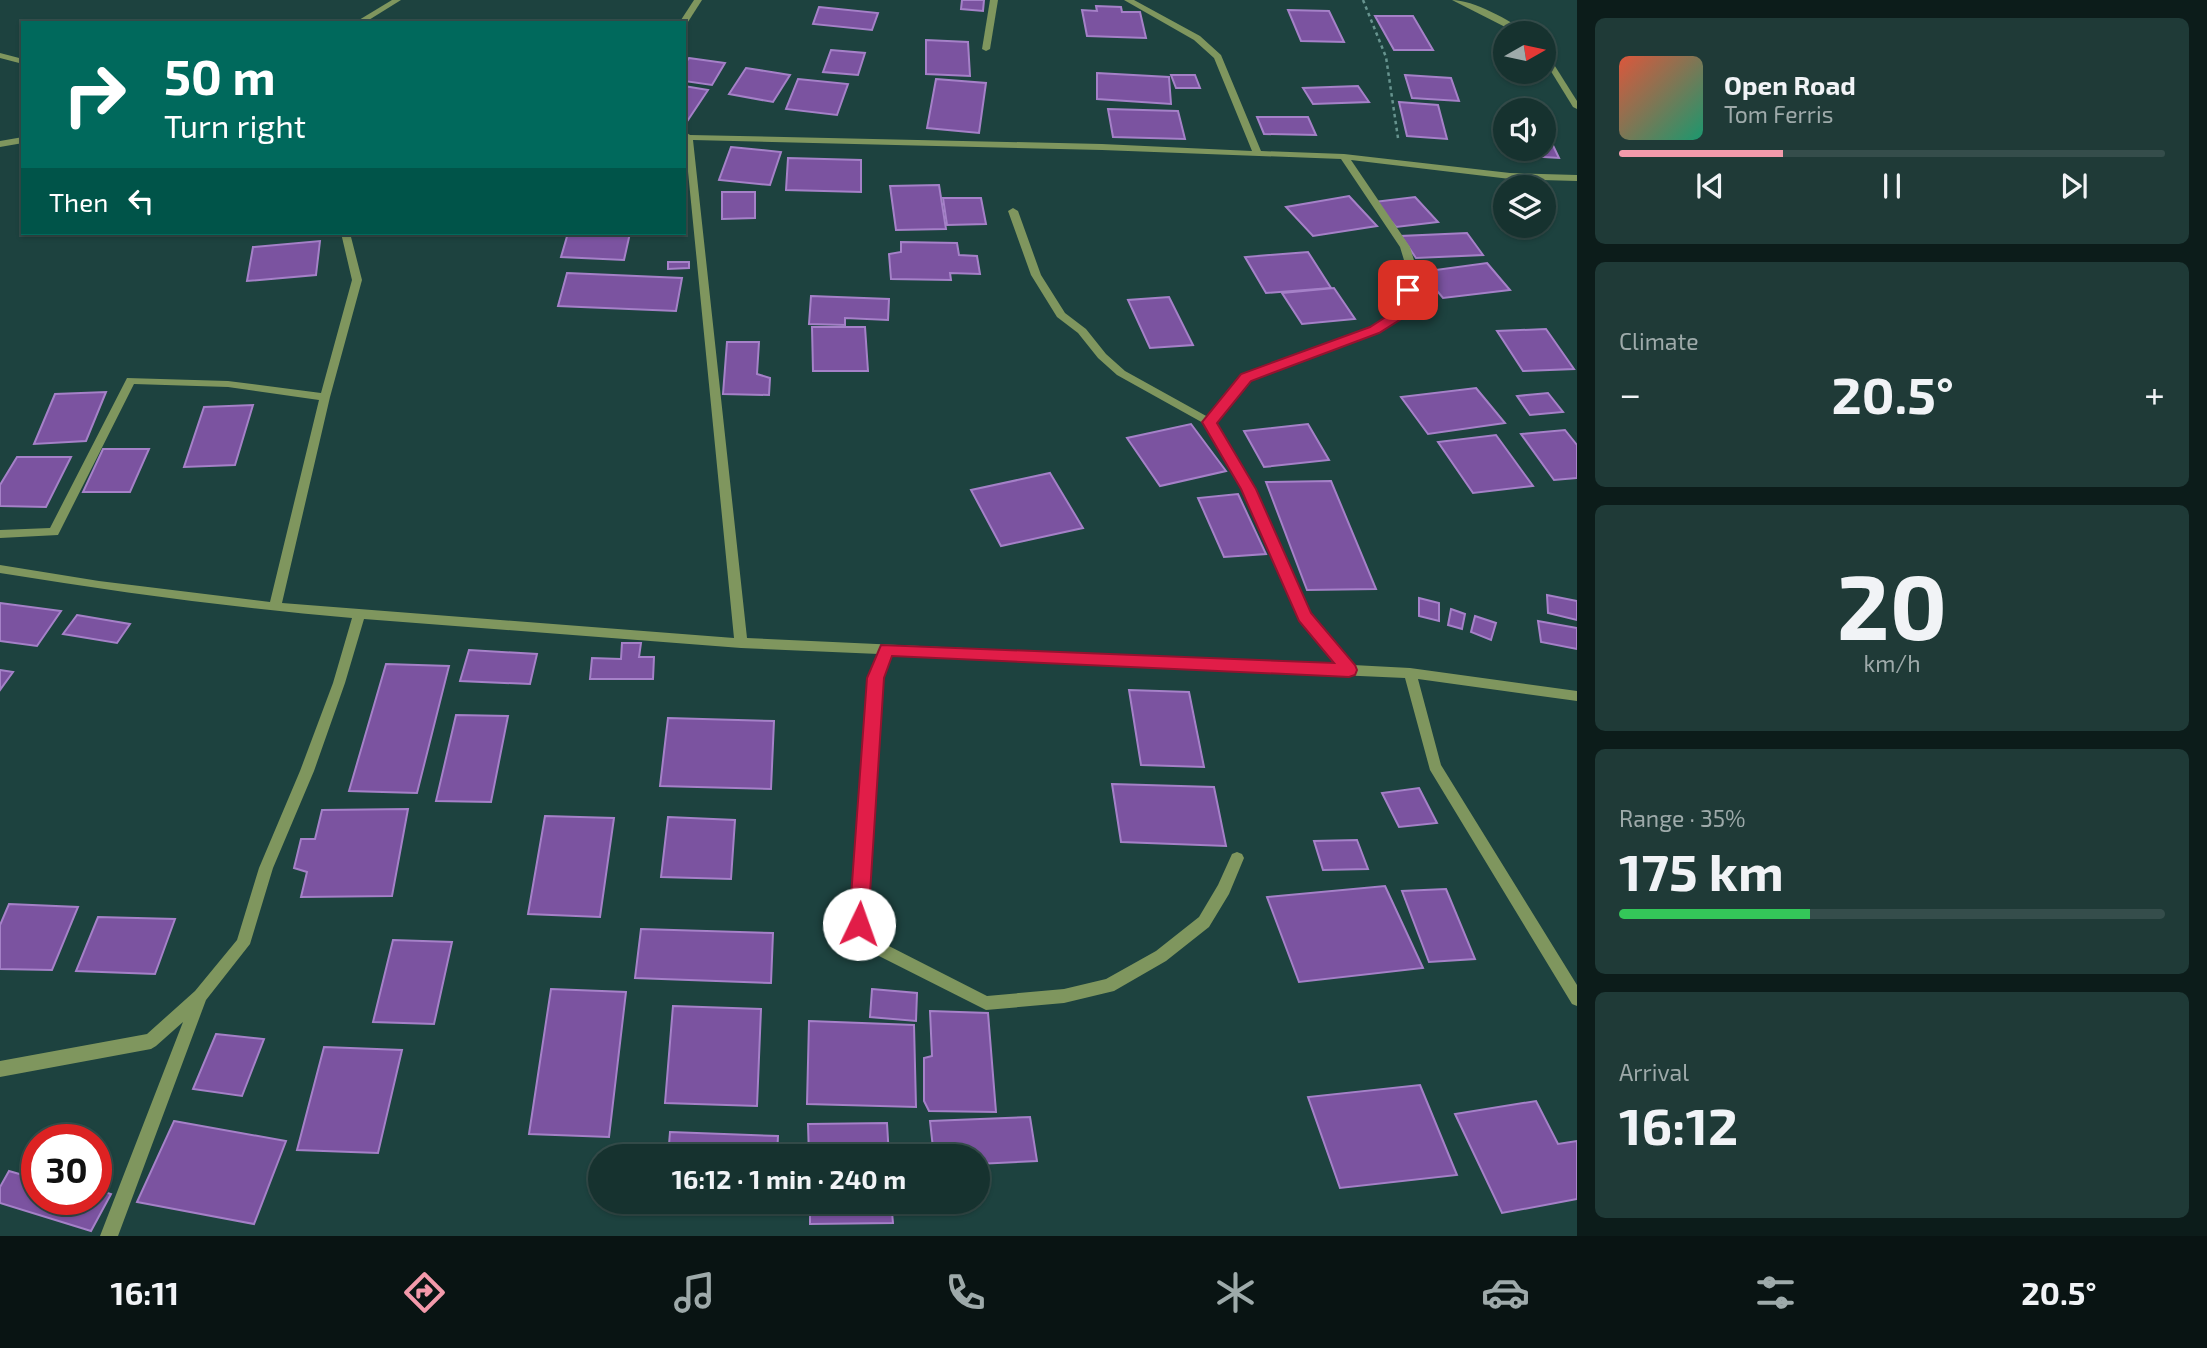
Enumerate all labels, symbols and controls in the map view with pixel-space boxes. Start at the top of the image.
north arrow [1493,21,1556,84]
map controls [1493,21,1556,238]
text: 50 m [164,46,276,105]
icon: right [49,49,140,140]
text: Open Road [1724,69,1856,100]
button: sound [1493,98,1556,161]
text: Tom Ferris [1724,100,1833,128]
text: Turn right [164,106,306,144]
icon: previous [1691,167,1729,205]
icon: pause [1873,167,1911,205]
icon: next [2055,167,2093,205]
button: layers [1493,175,1556,238]
icon: left [122,182,160,220]
text: Then [49,186,108,217]
pin [1378,260,1438,320]
icon: arrive [1389,271,1427,309]
text: Climate [1619,327,1699,355]
text: 20.5° [1831,362,1954,424]
text: − [1619,370,1641,416]
text: + [2144,370,2165,416]
text: 20 [1837,549,1947,658]
text: km/h [1863,649,1921,677]
text: Range · 35% [1619,804,1746,832]
text: 175 km [1619,839,1784,901]
position arrow [822,887,896,961]
text: Arrival [1619,1058,1689,1086]
text: 16:12 [1619,1093,1738,1155]
speed limit sign: 30 [21,1124,112,1215]
text: 16:12 · 1 min · 240 m [672,1163,906,1194]
icon: directions [400,1268,449,1317]
icon: music [670,1268,719,1317]
icon: phone [941,1268,990,1317]
icon: climate [1211,1268,1260,1317]
icon: car [1481,1268,1530,1317]
icon: filters [1751,1268,1800,1317]
text: 16:11 [111,1273,179,1311]
text: 20.5° [2021,1273,2096,1311]

